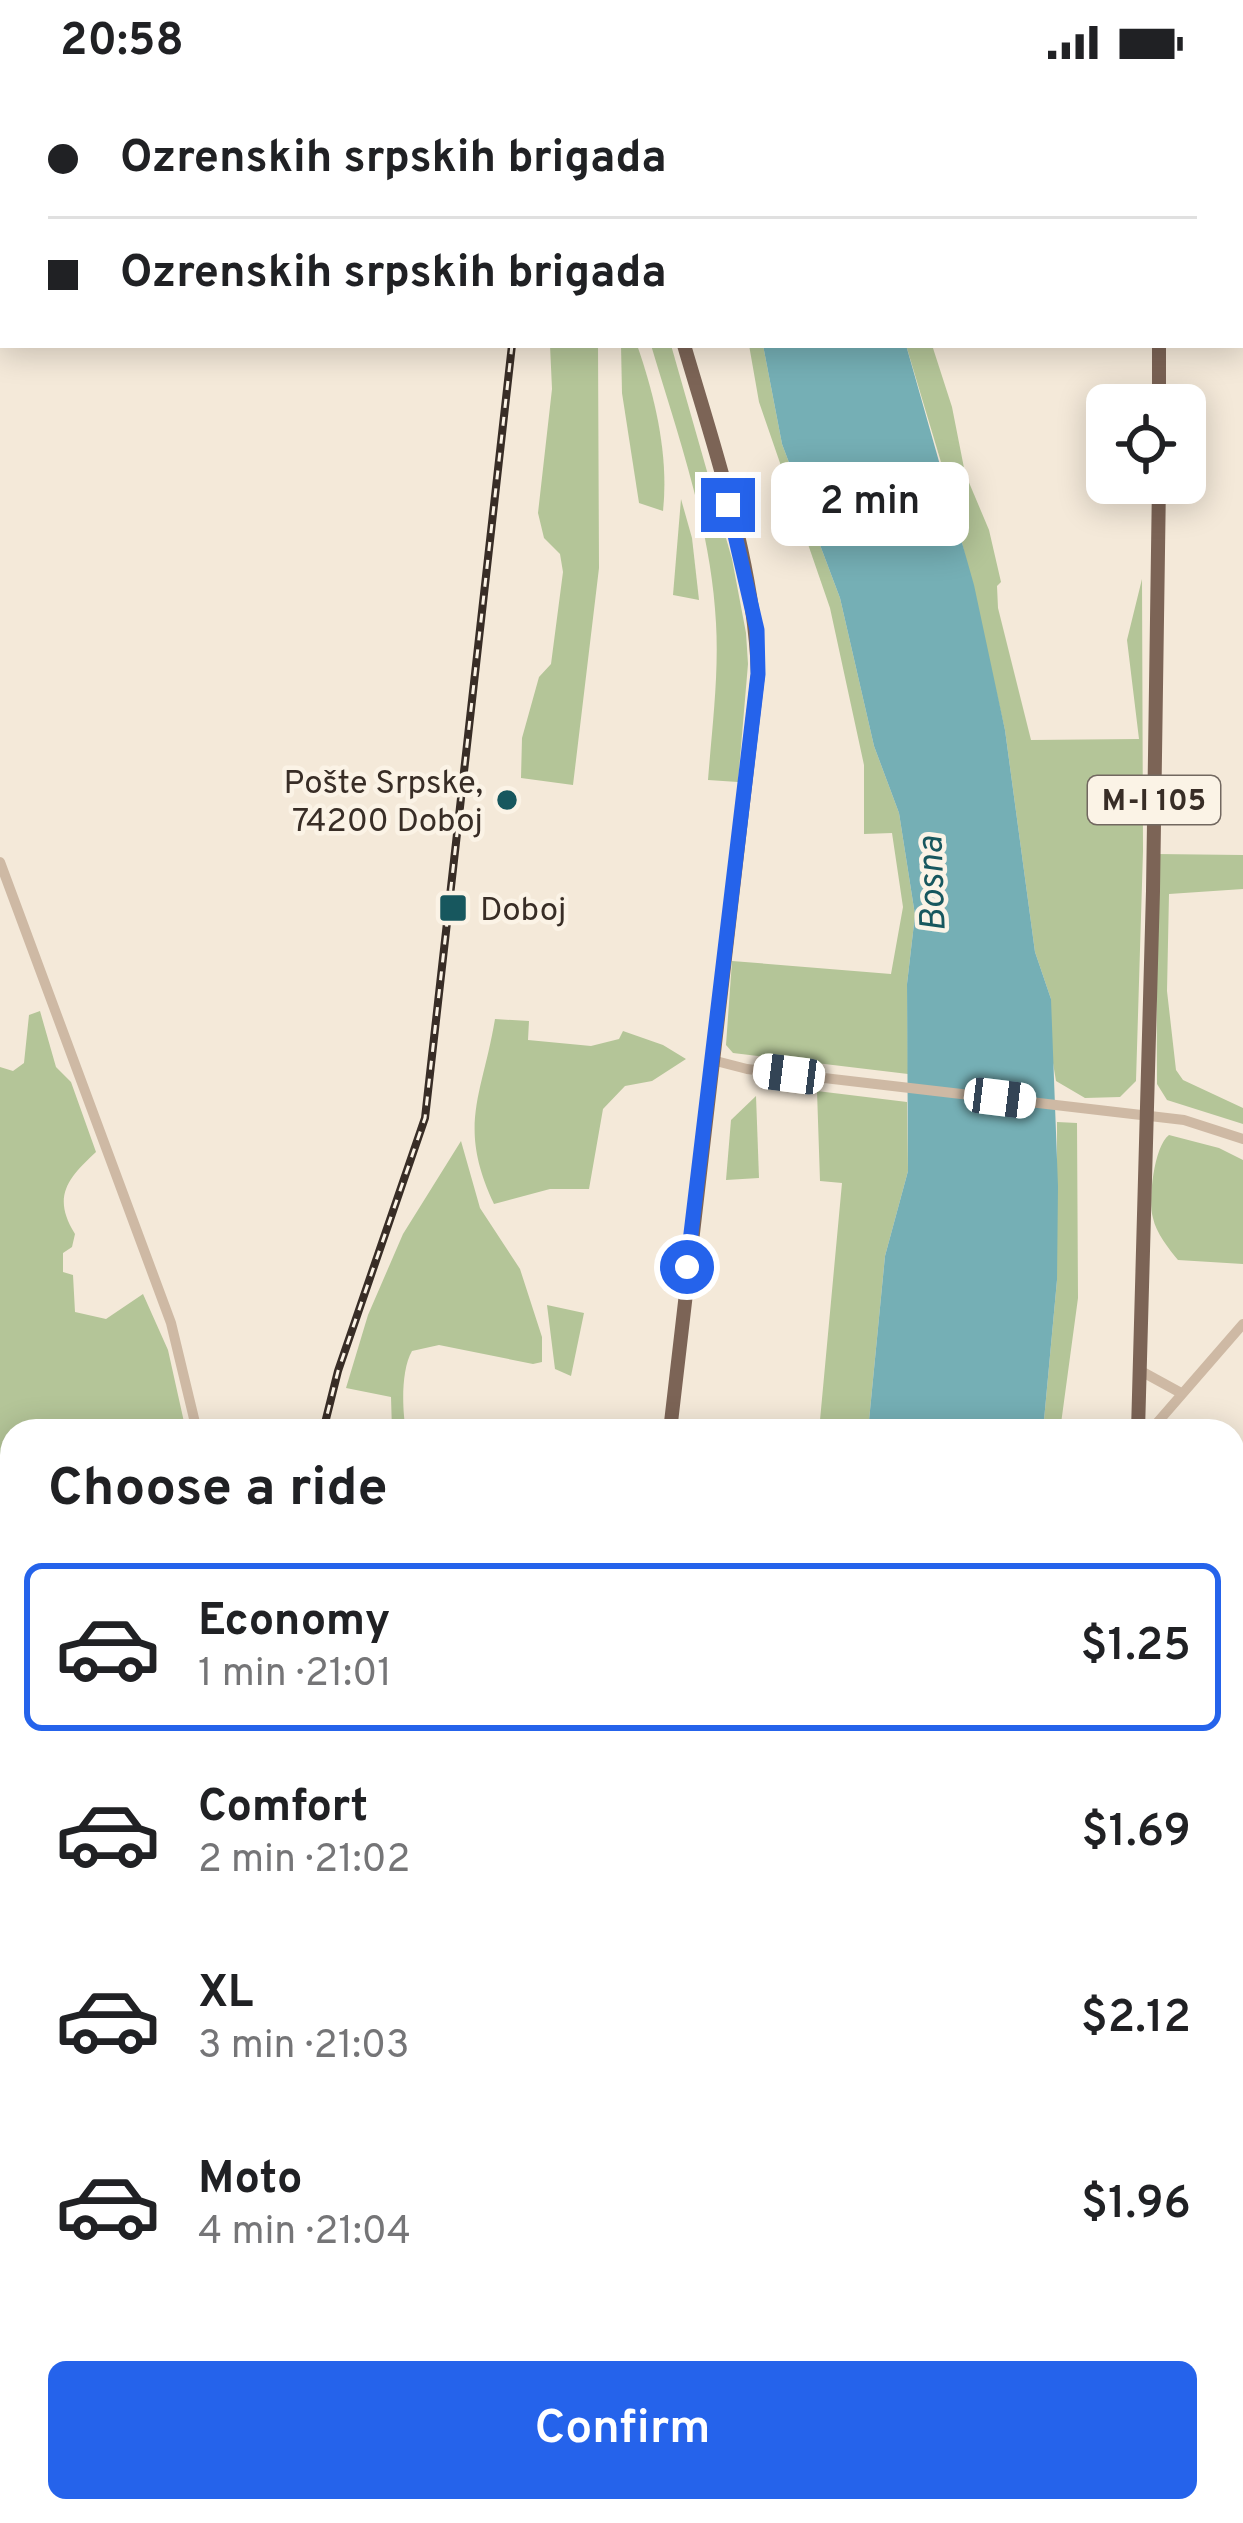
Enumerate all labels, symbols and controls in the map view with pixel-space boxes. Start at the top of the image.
text: 20:58 [60,14,184,71]
text: Ozrenskih srpskih brigada [120,131,667,188]
text: Ozrenskih srpskih brigada [120,246,667,303]
map controls [1086,384,1206,504]
button: locate [1086,384,1206,504]
callout: 2 min [770,463,968,547]
route end [701,478,755,532]
text: 2 min [820,479,920,528]
place label: Pošte Srpske, 74200 Doboj [283,764,483,844]
road number: M-I 105 [1088,776,1220,824]
marker: Pošte Srpske, 74200 Doboj [494,787,520,813]
water label: Bosna [909,835,959,933]
place label: Doboj [480,891,566,933]
marker: Doboj [437,892,469,924]
car [751,1052,827,1096]
car [962,1076,1038,1120]
route start [660,1240,714,1294]
text: Choose a ride [48,1456,388,1525]
icon: car [54,1593,162,1701]
text: Economy [198,1594,390,1651]
text: $1.25 [1081,1619,1191,1676]
text: 1 min · 21:01 [198,1651,392,1700]
icon: car [54,1779,162,1887]
text: Comfort [198,1780,368,1837]
text: $1.69 [1081,1805,1191,1862]
text: 2 min · 21:02 [198,1837,410,1886]
icon: car [54,1965,162,2073]
text: XL [198,1966,253,2023]
text: $2.12 [1081,1991,1191,2048]
text: 3 min · 21:03 [198,2023,410,2072]
icon: car [54,2151,162,2259]
text: Moto [198,2152,302,2209]
text: $1.96 [1081,2177,1191,2234]
text: 4 min · 21:04 [198,2209,411,2258]
button: Confirm [48,2361,1197,2499]

